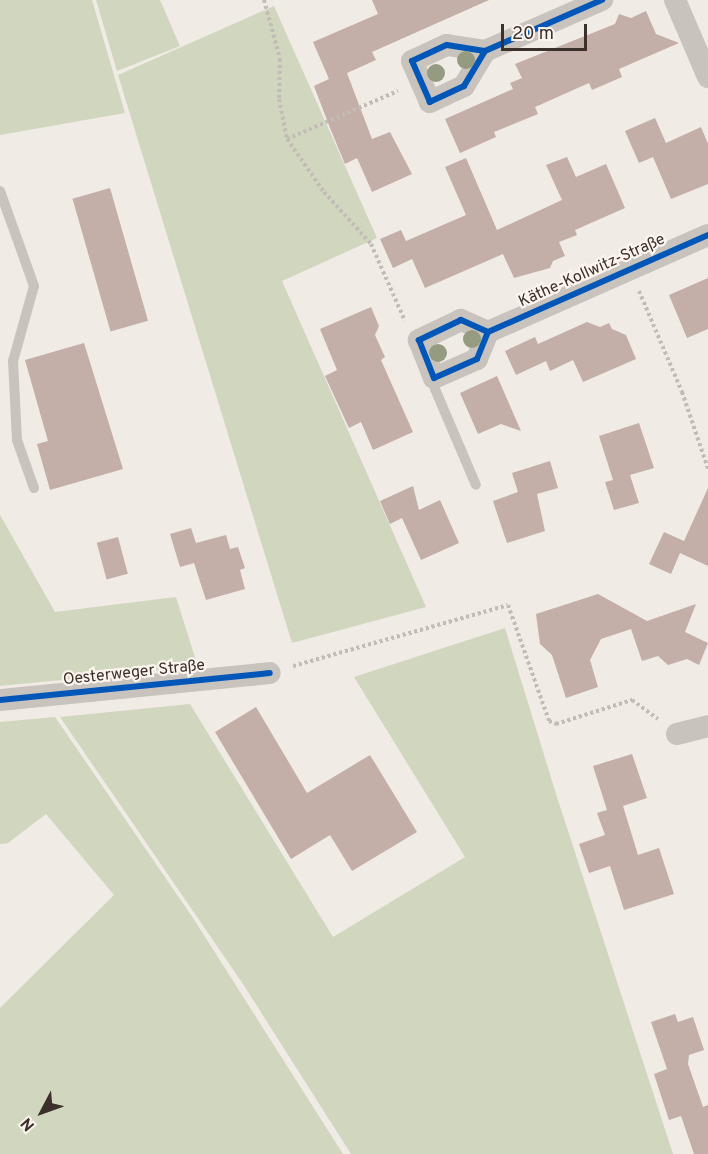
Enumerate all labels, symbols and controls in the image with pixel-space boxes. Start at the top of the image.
scale bar [504,12,590,50]
text: 20 m [512,23,554,46]
street label: Käthe-Kollwitz-Straße [516,230,668,312]
street label: Oesterweger Straße [62,656,206,690]
north arrow [12,1082,72,1142]
text: N [17,1113,40,1135]

